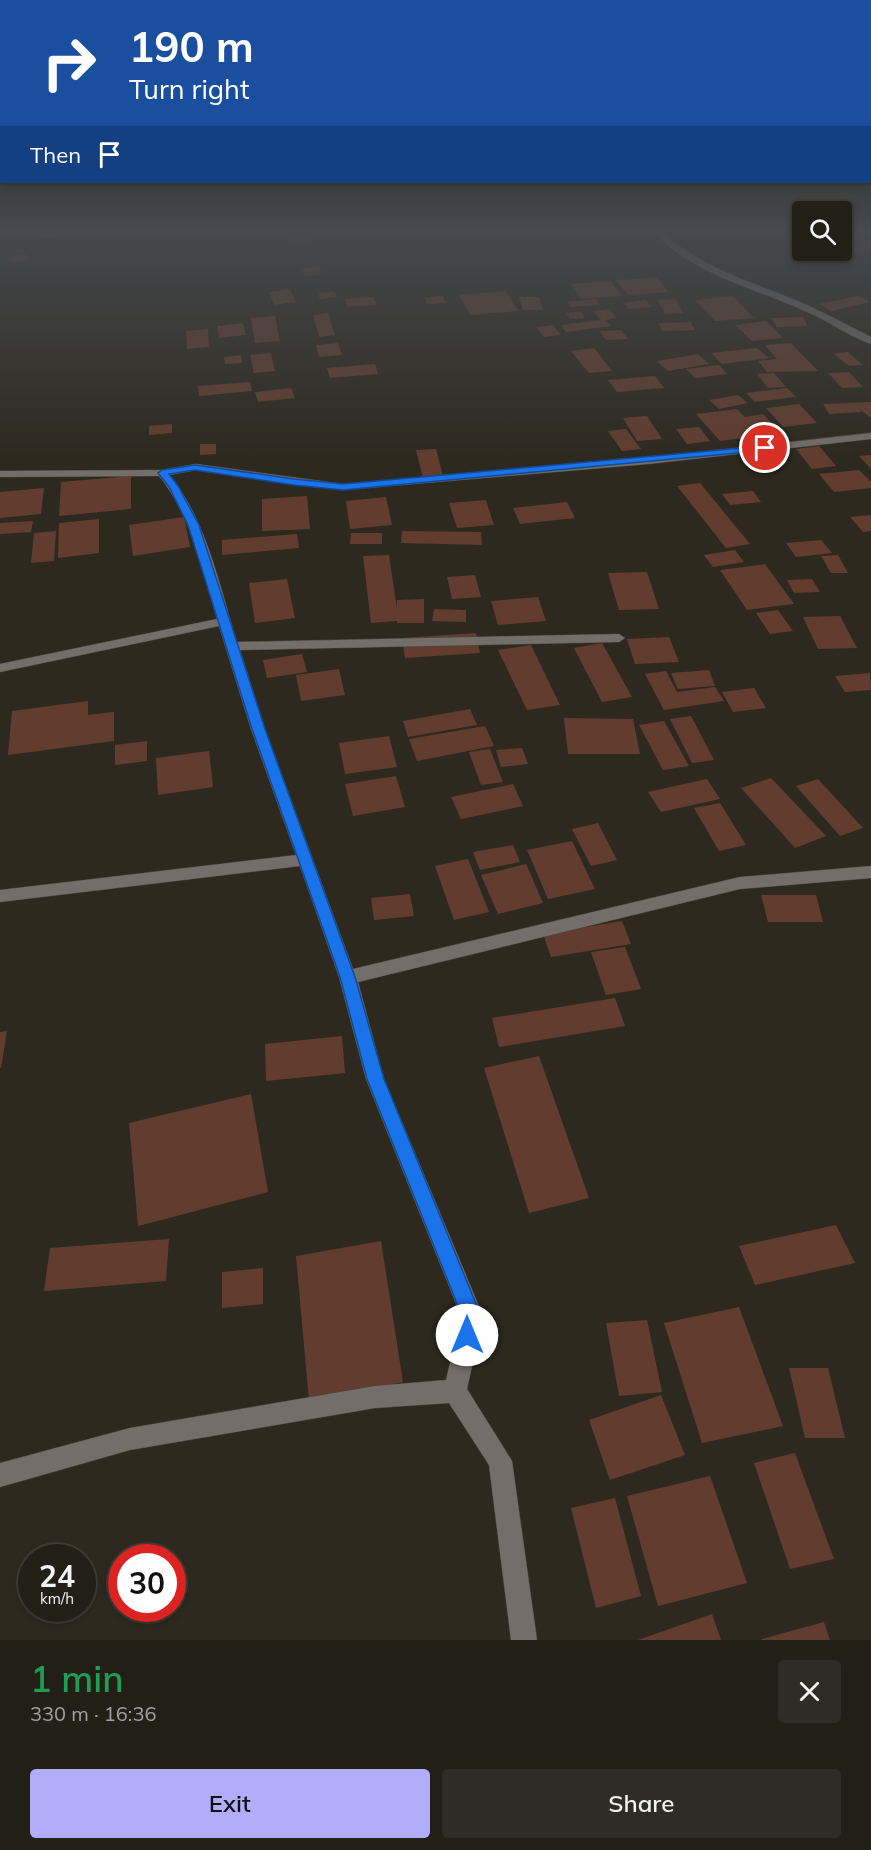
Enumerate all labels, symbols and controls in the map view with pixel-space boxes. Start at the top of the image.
text: 190 m [129,20,254,73]
icon: right [30,24,108,102]
text: Turn right [129,72,249,106]
icon: arrive [93,138,126,171]
text: Then [30,141,81,169]
map controls [792,201,852,261]
button: search [792,201,852,261]
pin [739,422,790,473]
icon: arrive [748,431,781,464]
position arrow [435,1303,499,1367]
speed limit sign: 30 [108,1544,186,1622]
text: 24 [39,1557,75,1595]
text: km/h [40,1589,74,1608]
text: 1 min [30,1656,124,1701]
button: close [778,1660,841,1723]
text: 330 m · 16:36 [30,1701,156,1726]
button: Exit [30,1769,430,1838]
button: Share [442,1769,841,1838]

